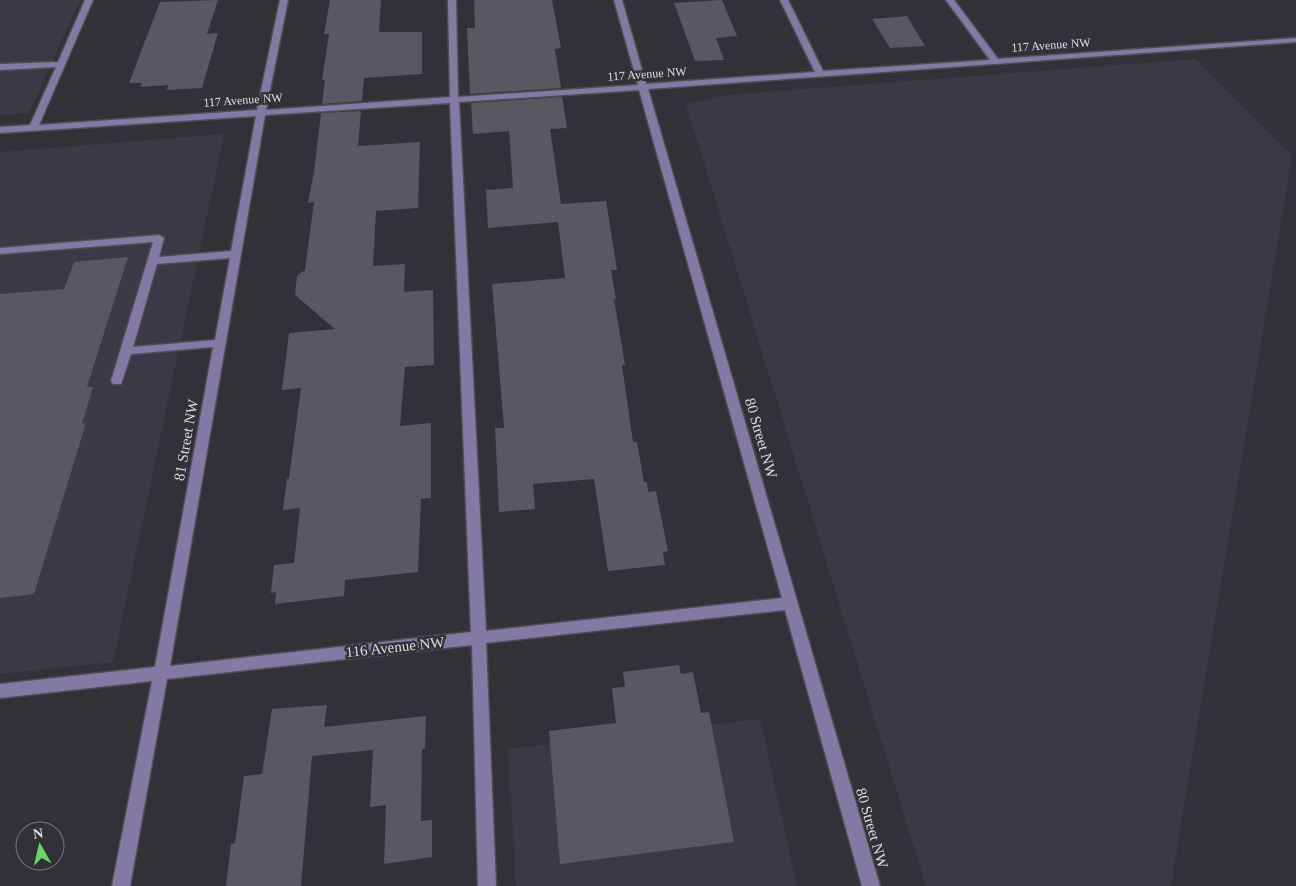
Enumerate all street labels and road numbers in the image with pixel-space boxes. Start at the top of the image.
street label: 117 Avenue NW [1011,35,1092,55]
street label: 117 Avenue NW [607,64,688,84]
street label: 117 Avenue NW [203,90,284,110]
street label: 80 Street NW [742,396,780,481]
street label: 81 Street NW [171,397,201,482]
street label: 116 Avenue NW [345,634,446,660]
street label: 80 Street NW [853,786,891,871]

